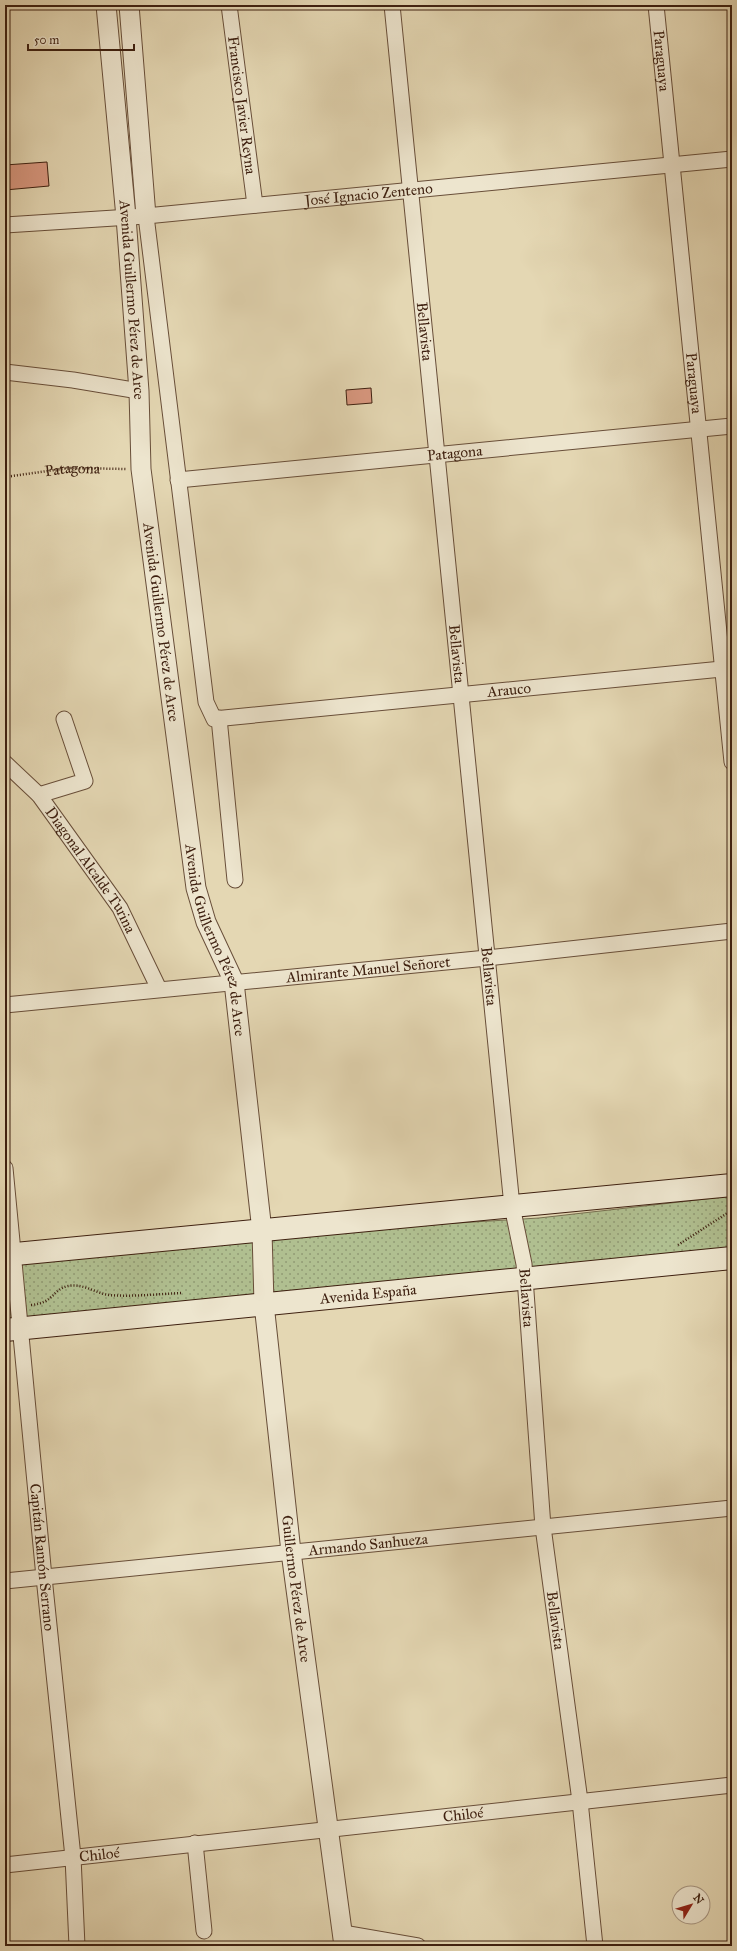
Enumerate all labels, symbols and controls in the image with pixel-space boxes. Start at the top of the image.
scale bar [28,26,134,52]
street label: Paraguaya [650,29,674,93]
text: 50 m [34,33,59,47]
street label: Francisco Javier Reyna [224,35,260,176]
street label: José Ignacio Zenteno [302,179,434,211]
street label: Avenida Guillermo Pérez de Arce [115,198,148,400]
street label: Bellavista [413,301,437,362]
street label: Paraguaya [682,352,706,415]
street label: Patagona [426,441,484,465]
street label: Patagona [44,459,101,480]
street label: Avenida Guillermo Pérez de Arce [139,521,183,723]
street label: Bellavista [445,624,469,685]
street label: Arauco [485,679,532,701]
street label: Diagonal Alcalde Turina [42,803,140,937]
street label: Avenida Guillermo Pérez de Arce [181,842,249,1037]
street label: Bellavista [477,946,501,1007]
street label: Almirante Manuel Señoret [284,953,452,987]
street label: Bellavista [515,1268,538,1328]
street label: Avenida España [318,1280,418,1308]
street label: Capitán Ramón Serrano [26,1483,59,1632]
street label: Guillermo Pérez de Arce [278,1514,315,1664]
street label: Armando Sanhueza [307,1530,430,1560]
street label: Bellavista [543,1590,569,1651]
street label: Chiloé [442,1803,485,1826]
street label: Chiloé [78,1843,121,1866]
north arrow [671,1885,711,1925]
text: N [690,1891,707,1907]

